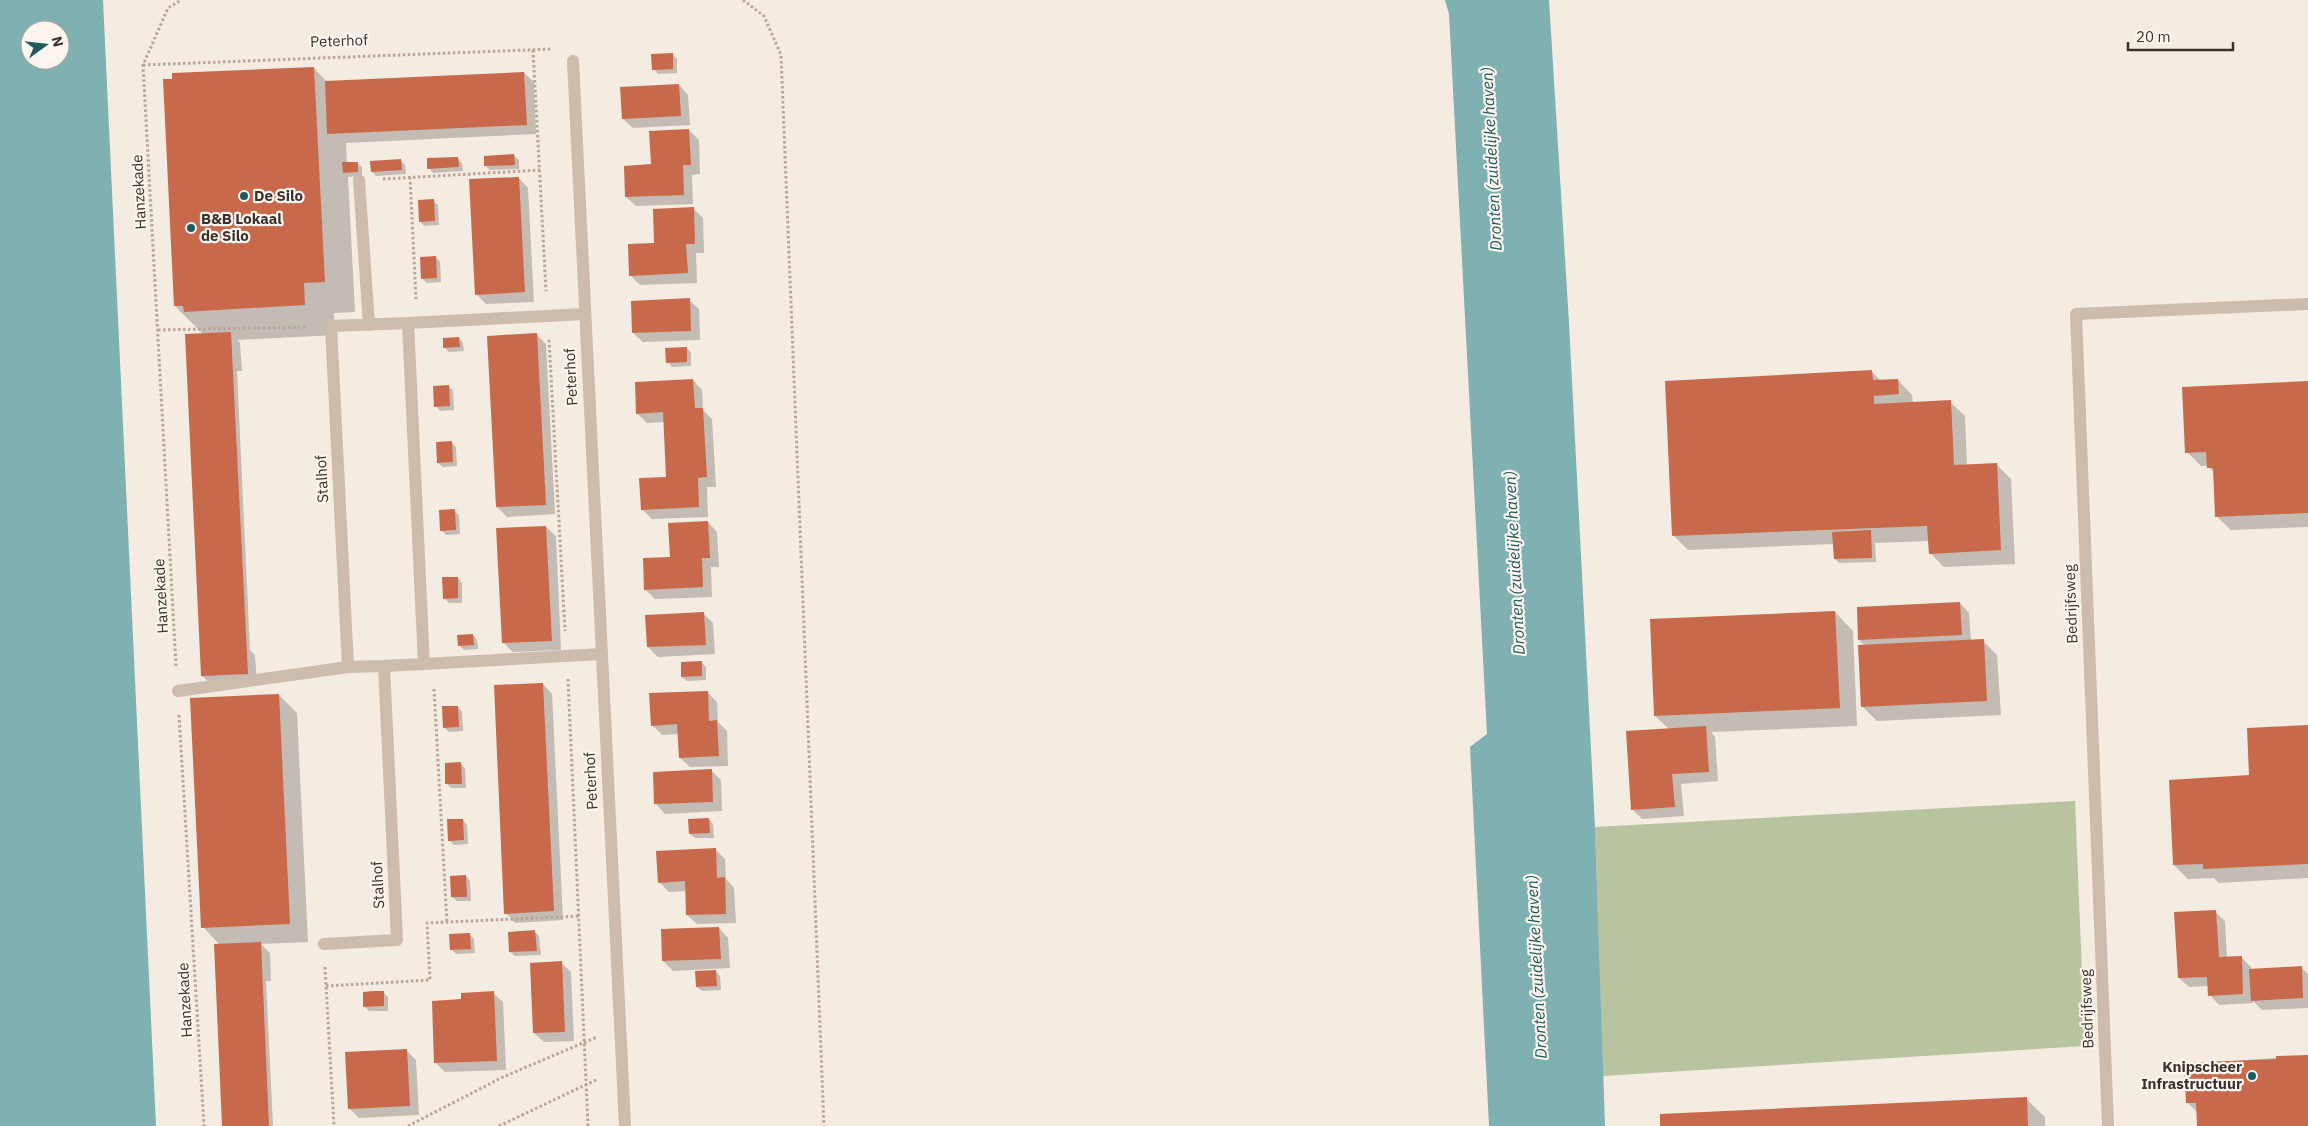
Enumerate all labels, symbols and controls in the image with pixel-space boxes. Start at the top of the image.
north arrow [20,20,70,70]
scale bar [2128,20,2233,52]
text: 20 m [2136,27,2171,46]
street label: Peterhof [310,30,368,51]
text: N [48,34,68,49]
water label: Dronten (zuidelijke haven) [1476,67,1506,251]
street label: Hanzekade [127,154,150,230]
place label: De Silo [254,186,303,205]
marker: De Silo [238,190,250,202]
place label: B&B Lokaal de Silo [201,209,282,245]
marker: B&B Lokaal de Silo [185,222,197,234]
street label: Peterhof [559,348,581,406]
street label: Stalhof [311,455,332,503]
water label: Dronten (zuidelijke haven) [1499,471,1529,655]
street label: Hanzekade [149,558,172,634]
street label: Bedrijfsweg [2060,564,2081,644]
street label: Peterhof [579,752,601,810]
street label: Stalhof [367,861,388,909]
water label: Dronten (zuidelijke haven) [1521,875,1551,1059]
street label: Hanzekade [173,962,196,1038]
street label: Bedrijfsweg [2076,969,2097,1049]
place label: Knipscheer Infrastructuur [2141,1057,2242,1093]
marker: Knipscheer Infrastructuur [2246,1070,2258,1082]

